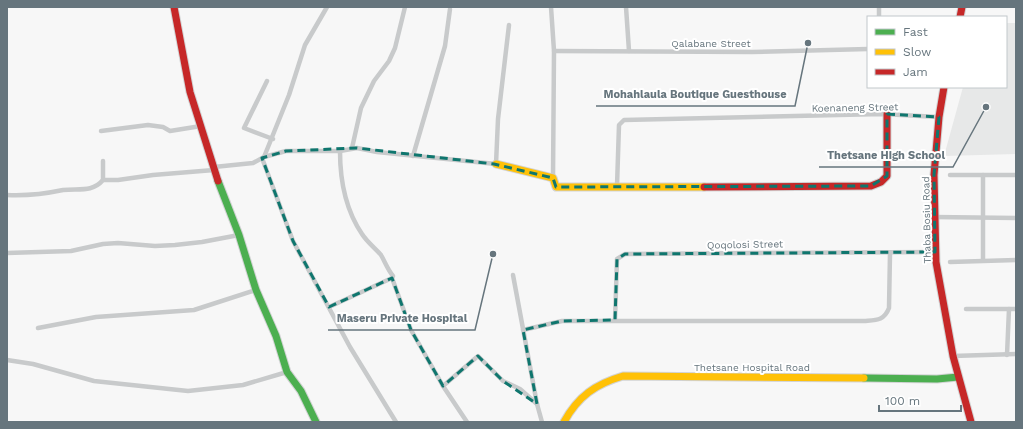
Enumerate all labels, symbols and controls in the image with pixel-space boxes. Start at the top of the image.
legend [867,16,1007,88]
text: Fast [903,25,928,39]
street label: Qalabane Street [671,38,751,49]
text: Slow [903,45,931,59]
text: Jam [903,65,928,79]
callout: Mohahlaula Boutique Guesthouse [596,83,795,106]
text: Mohahlaula Boutique Guesthouse [603,88,787,101]
street label: Koenaneng Street [812,101,899,114]
callout: Thetsane High School [819,144,953,167]
text: Thetsane High School [827,149,945,162]
street label: Thaba Bosiu Road [920,176,933,264]
street label: Qoqolosi Street [707,238,784,251]
callout: Maseru Private Hospital [328,307,475,330]
text: Maseru Private Hospital [337,312,468,325]
street label: Thetsane Hospital Road [694,362,810,373]
scale bar [879,387,961,413]
text: 100 m [885,394,920,408]

